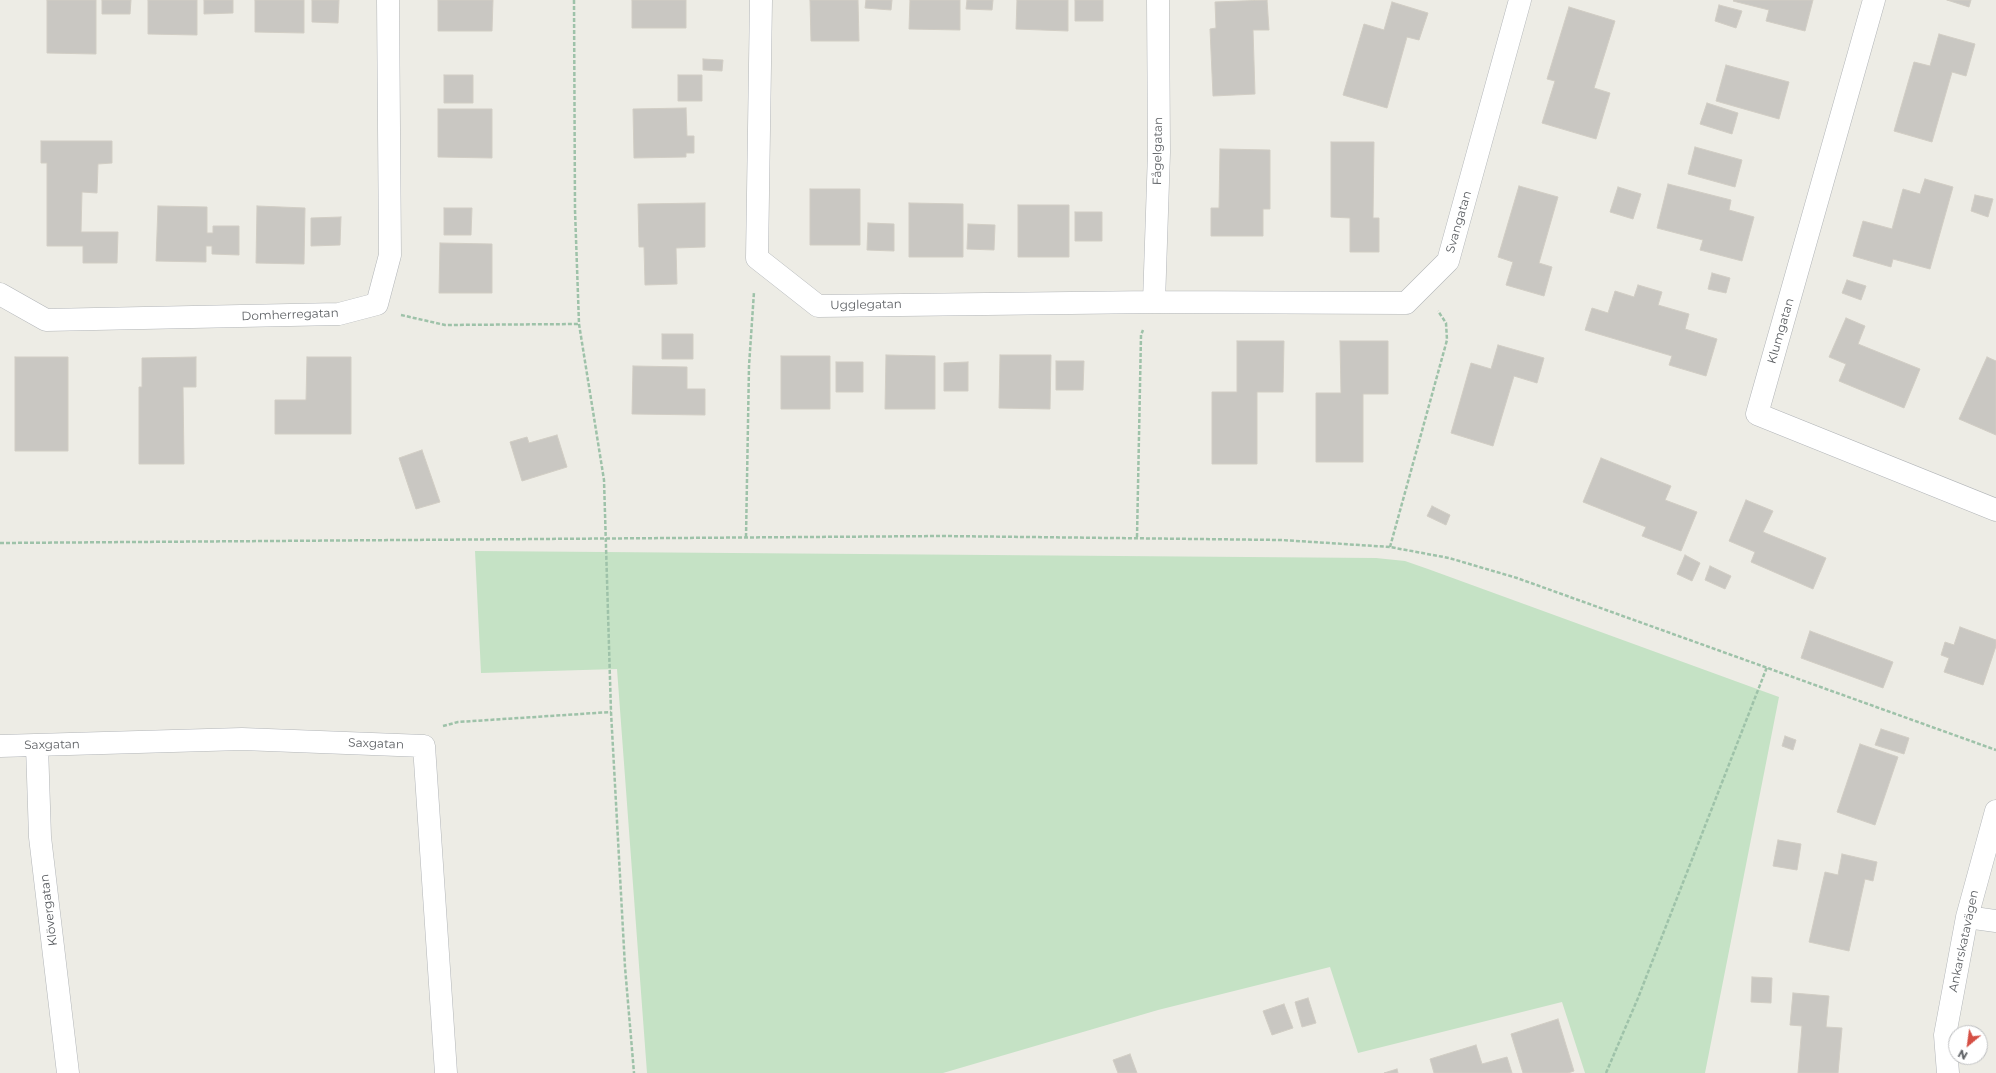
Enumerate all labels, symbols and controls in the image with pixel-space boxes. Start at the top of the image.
street label: Fågelgatan [1150,117,1166,185]
street label: Svangatan [1443,189,1475,255]
street label: Klumgatan [1765,296,1797,366]
street label: Ugglegatan [830,297,902,313]
street label: Domherregatan [241,306,339,324]
street label: Saxgatan [348,736,404,752]
street label: Saxgatan [24,737,80,753]
street label: Klövergatan [37,873,61,947]
street label: Ankarskatavägen [1946,889,1982,993]
north arrow [1948,1025,1988,1065]
text: N [1955,1046,1970,1063]

